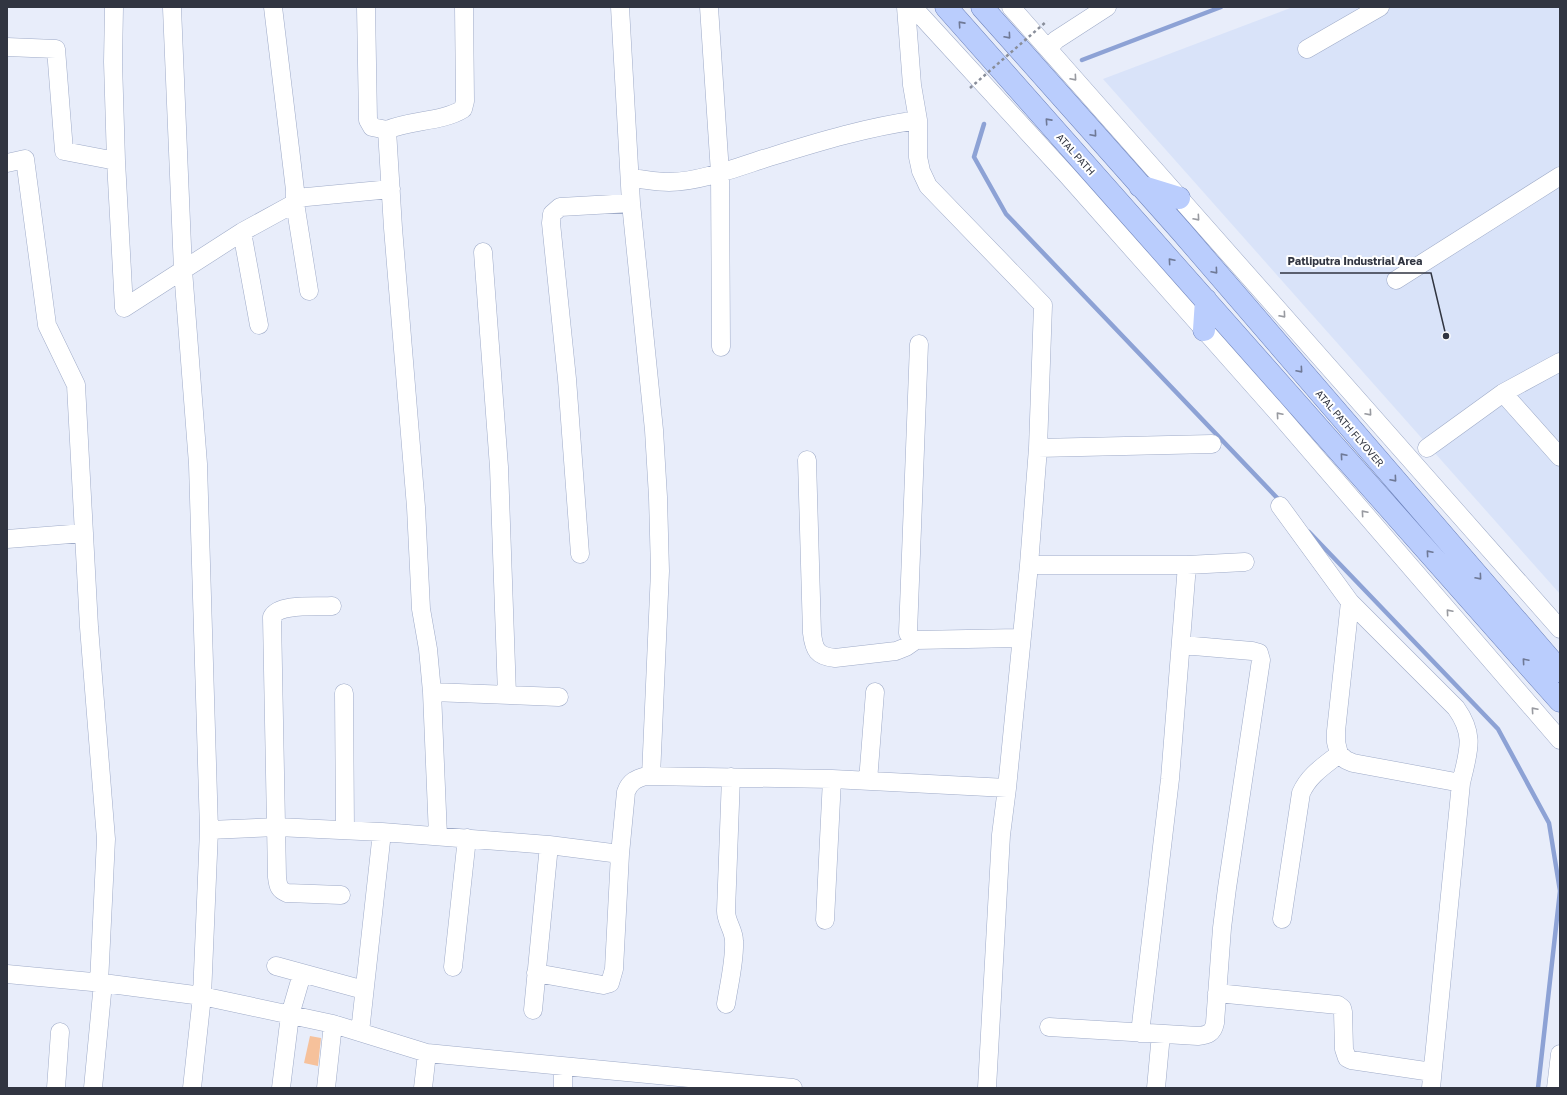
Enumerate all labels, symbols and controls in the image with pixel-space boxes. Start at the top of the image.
one-way arrow [959,21,966,29]
one-way arrow [1003,32,1010,39]
one-way arrow [1069,73,1077,81]
one-way arrow [1045,119,1052,126]
one-way arrow [1089,129,1096,137]
street label: ATAL PATH [1054,131,1098,177]
one-way arrow [1192,213,1200,221]
callout: Patliputra Industrial Area [1280,250,1431,273]
text: Patliputra Industrial Area [1288,254,1422,267]
one-way arrow [1169,258,1176,265]
one-way arrow [1211,267,1218,274]
one-way arrow [1278,310,1286,318]
one-way arrow [1296,365,1303,372]
street label: ATAL PATH FLYOVER [1313,387,1387,469]
one-way arrow [1365,408,1372,415]
one-way arrow [1277,412,1284,420]
one-way arrow [1341,453,1348,461]
one-way arrow [1390,474,1397,482]
one-way arrow [1362,511,1369,518]
one-way arrow [1427,551,1434,558]
one-way arrow [1475,573,1482,580]
one-way arrow [1447,609,1454,616]
one-way arrow [1522,658,1530,666]
one-way arrow [1532,707,1539,715]

